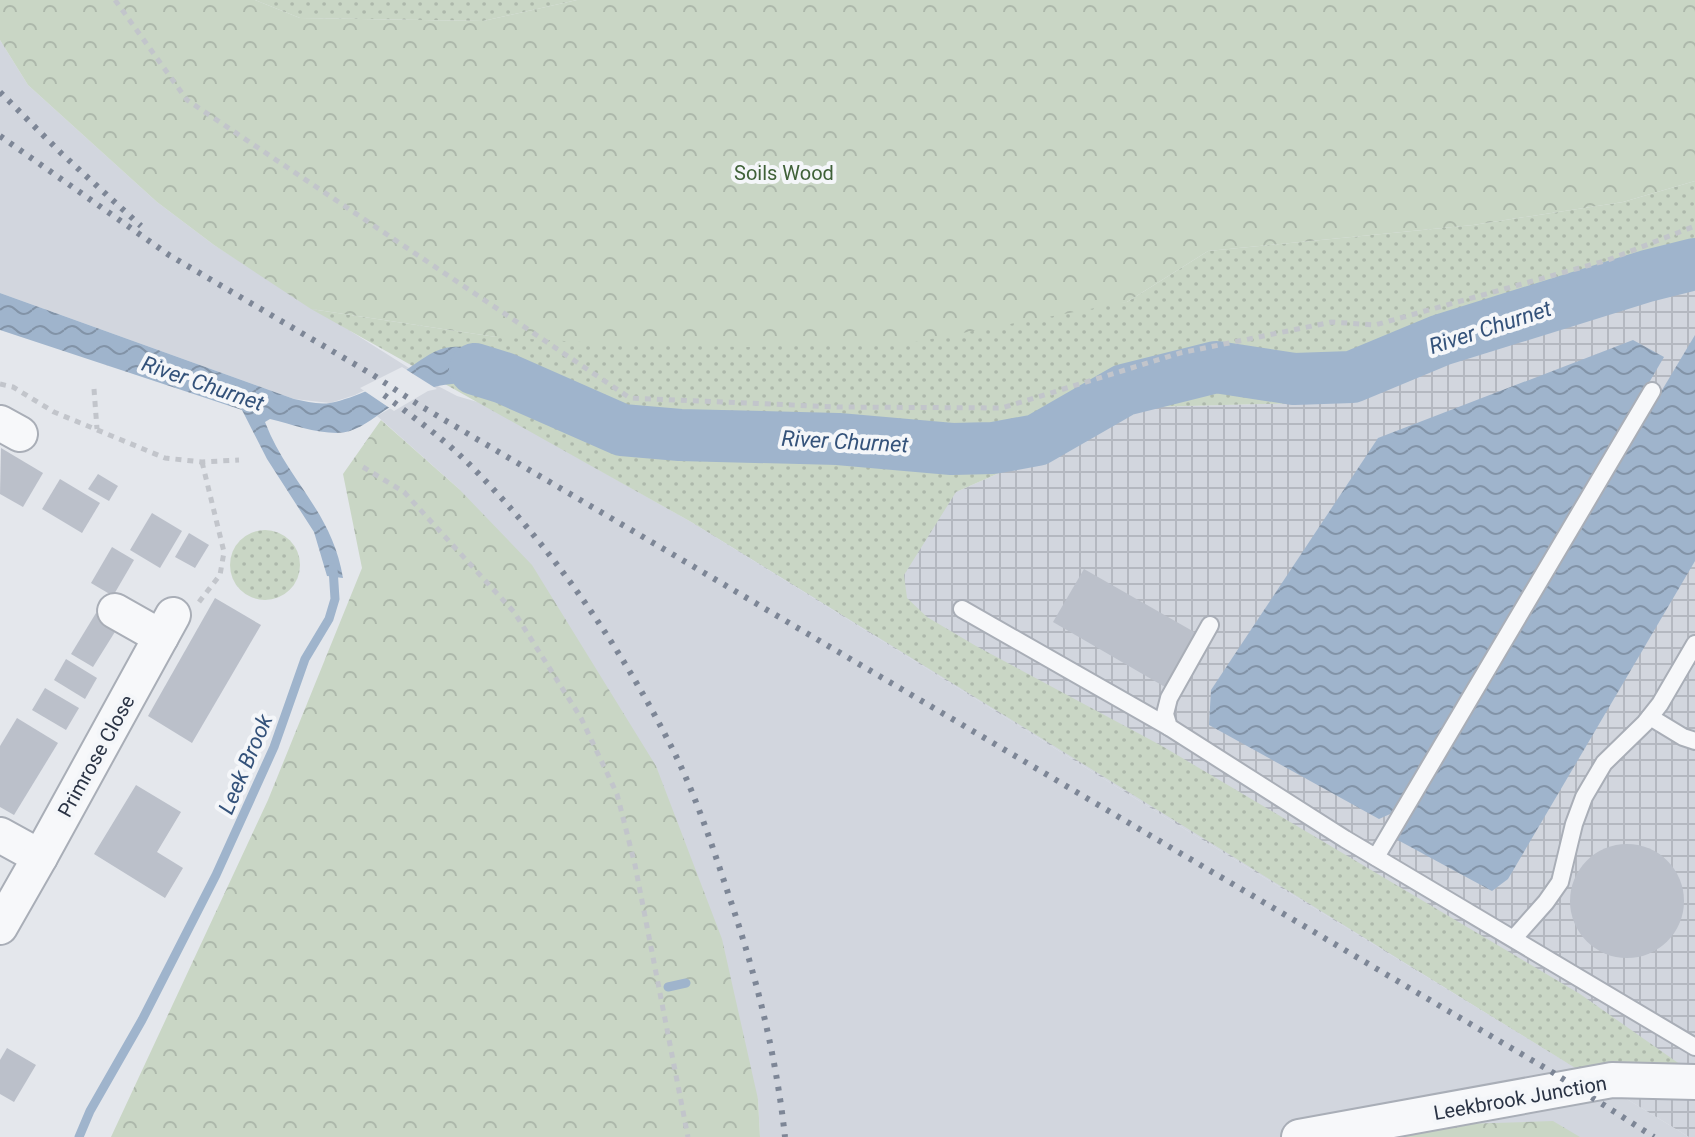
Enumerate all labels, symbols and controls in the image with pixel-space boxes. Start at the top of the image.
park label: Soils Wood [734,161,834,185]
water label: River Churnet [1426,296,1555,359]
water label: River Churnet [139,351,268,416]
water label: River Churnet [781,426,910,457]
street label: Primrose Close [53,691,139,821]
water label: Leek Brook [213,710,278,818]
street label: Leekbrook Junction [1432,1071,1608,1125]

